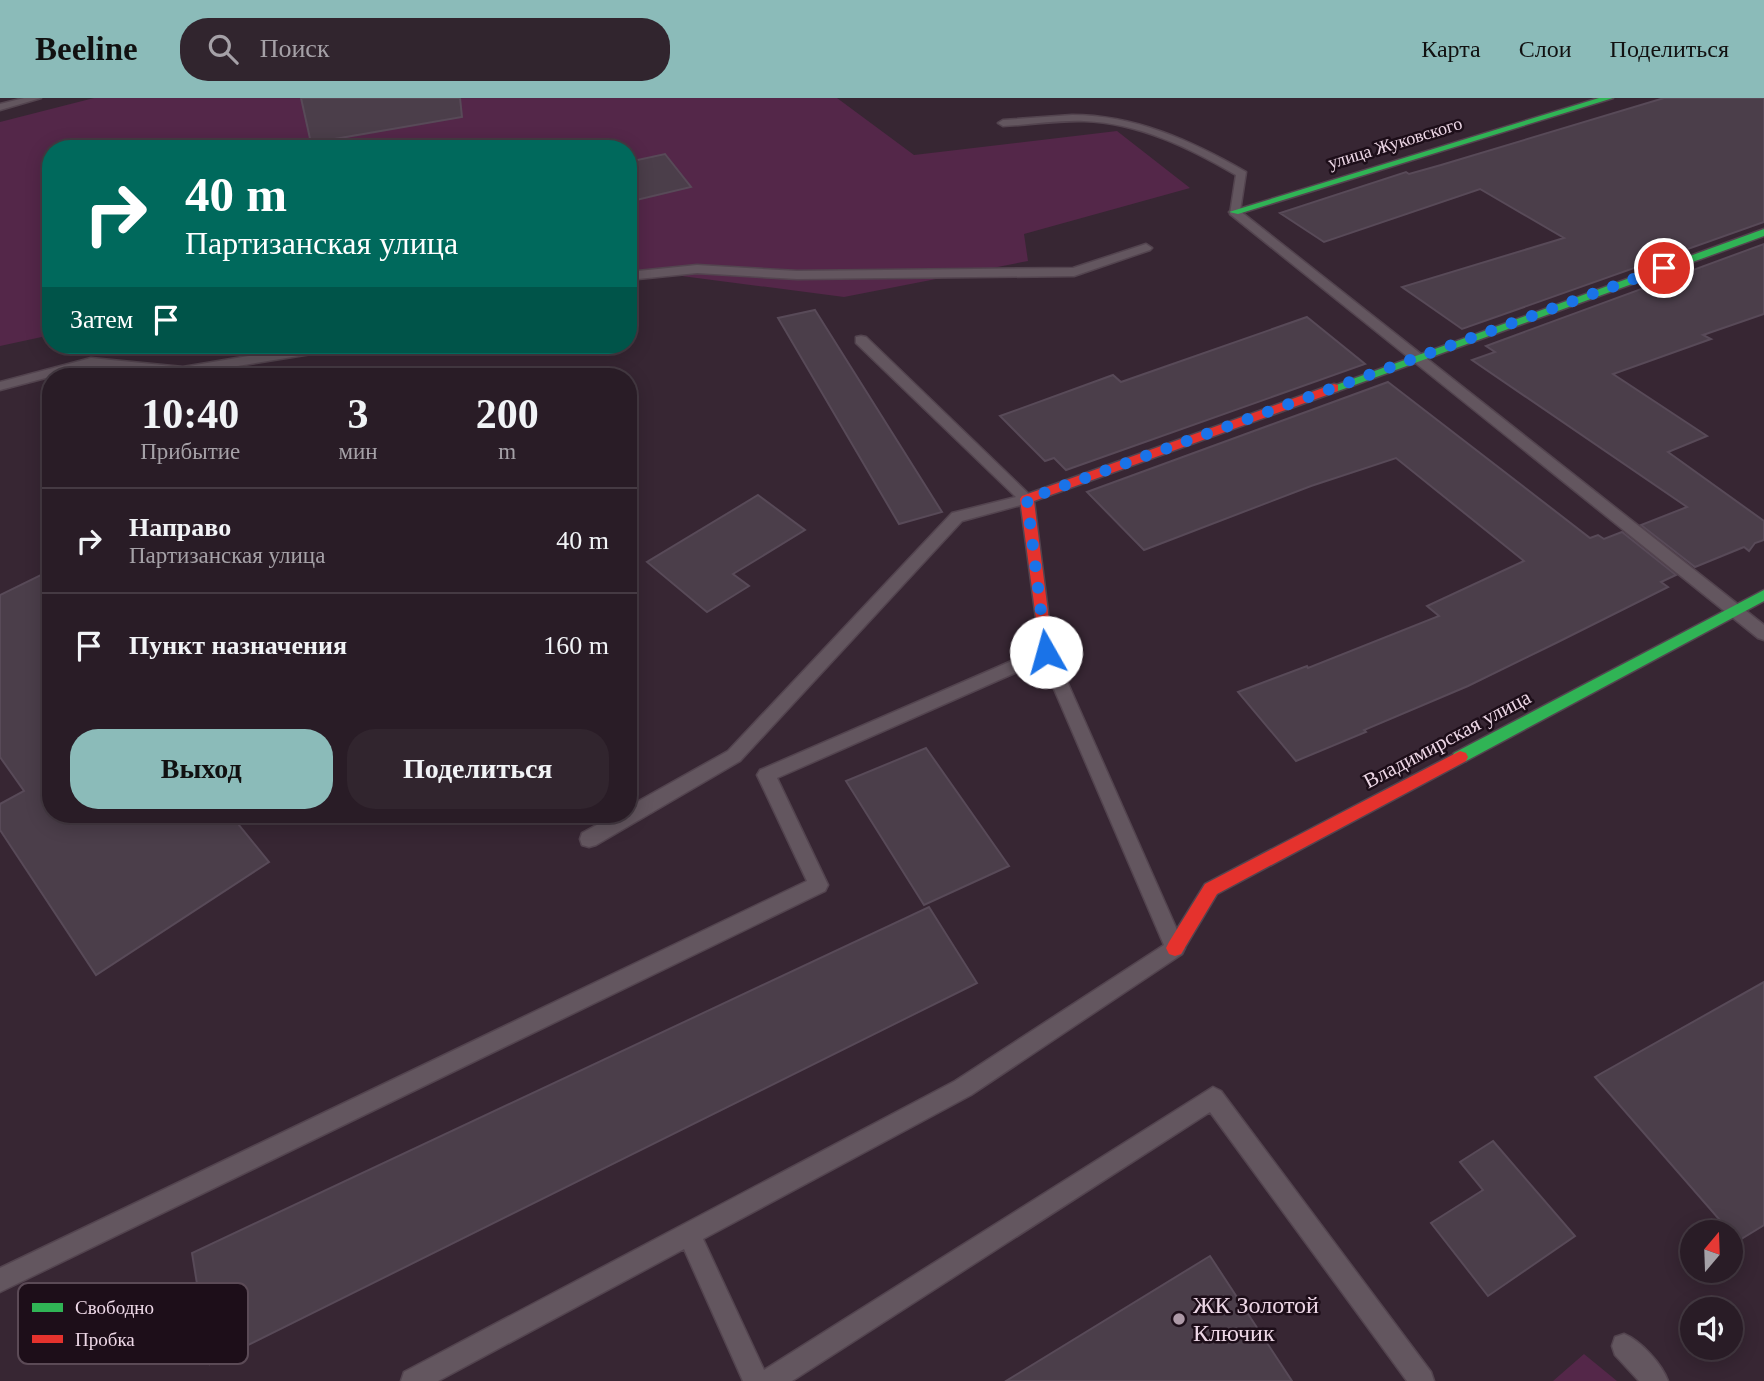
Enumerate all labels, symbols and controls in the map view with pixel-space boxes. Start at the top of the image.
search box [180,18,670,81]
icon: search [204,30,242,68]
text: Beeline [35,31,138,67]
text: Поиск [260,34,330,63]
text: Карта [1421,36,1481,62]
text: Слои [1519,36,1572,62]
text: Поделиться [1610,36,1729,62]
street label: улица Жуковского [1326,113,1464,173]
text: 40 m [185,167,287,222]
icon: right [70,168,161,259]
text: Партизанская улица [185,225,458,261]
pin [1634,238,1694,298]
icon: arrive [1645,249,1683,287]
icon: arrive [147,301,185,339]
text: Затем [70,305,133,334]
text: 10:40 [141,391,239,437]
text: 3 [348,391,369,437]
text: 200 [476,391,539,437]
text: Прибытие [140,439,240,464]
text: мин [338,439,378,464]
text: m [498,439,516,464]
text: Направо [129,513,231,542]
icon: right [70,522,108,560]
text: 40 m [556,526,609,555]
text: Партизанская улица [129,543,325,568]
position arrow [1009,615,1083,689]
icon: arrive [70,627,108,665]
text: Пункт назначения [129,631,347,660]
text: 160 m [543,631,609,660]
street label: Владимирская улица [1359,684,1535,793]
button: Выход [70,729,333,809]
button: Поделиться [347,729,609,809]
north arrow [1680,1220,1743,1283]
map controls [1680,1220,1743,1360]
legend [18,1283,248,1364]
place label: ЖК Золотой Ключик [1193,1292,1319,1346]
text: Свободно [75,1297,154,1318]
button: sound [1680,1297,1743,1360]
marker: ЖК Золотой Ключик [1171,1311,1187,1327]
text: Пробка [75,1329,135,1350]

